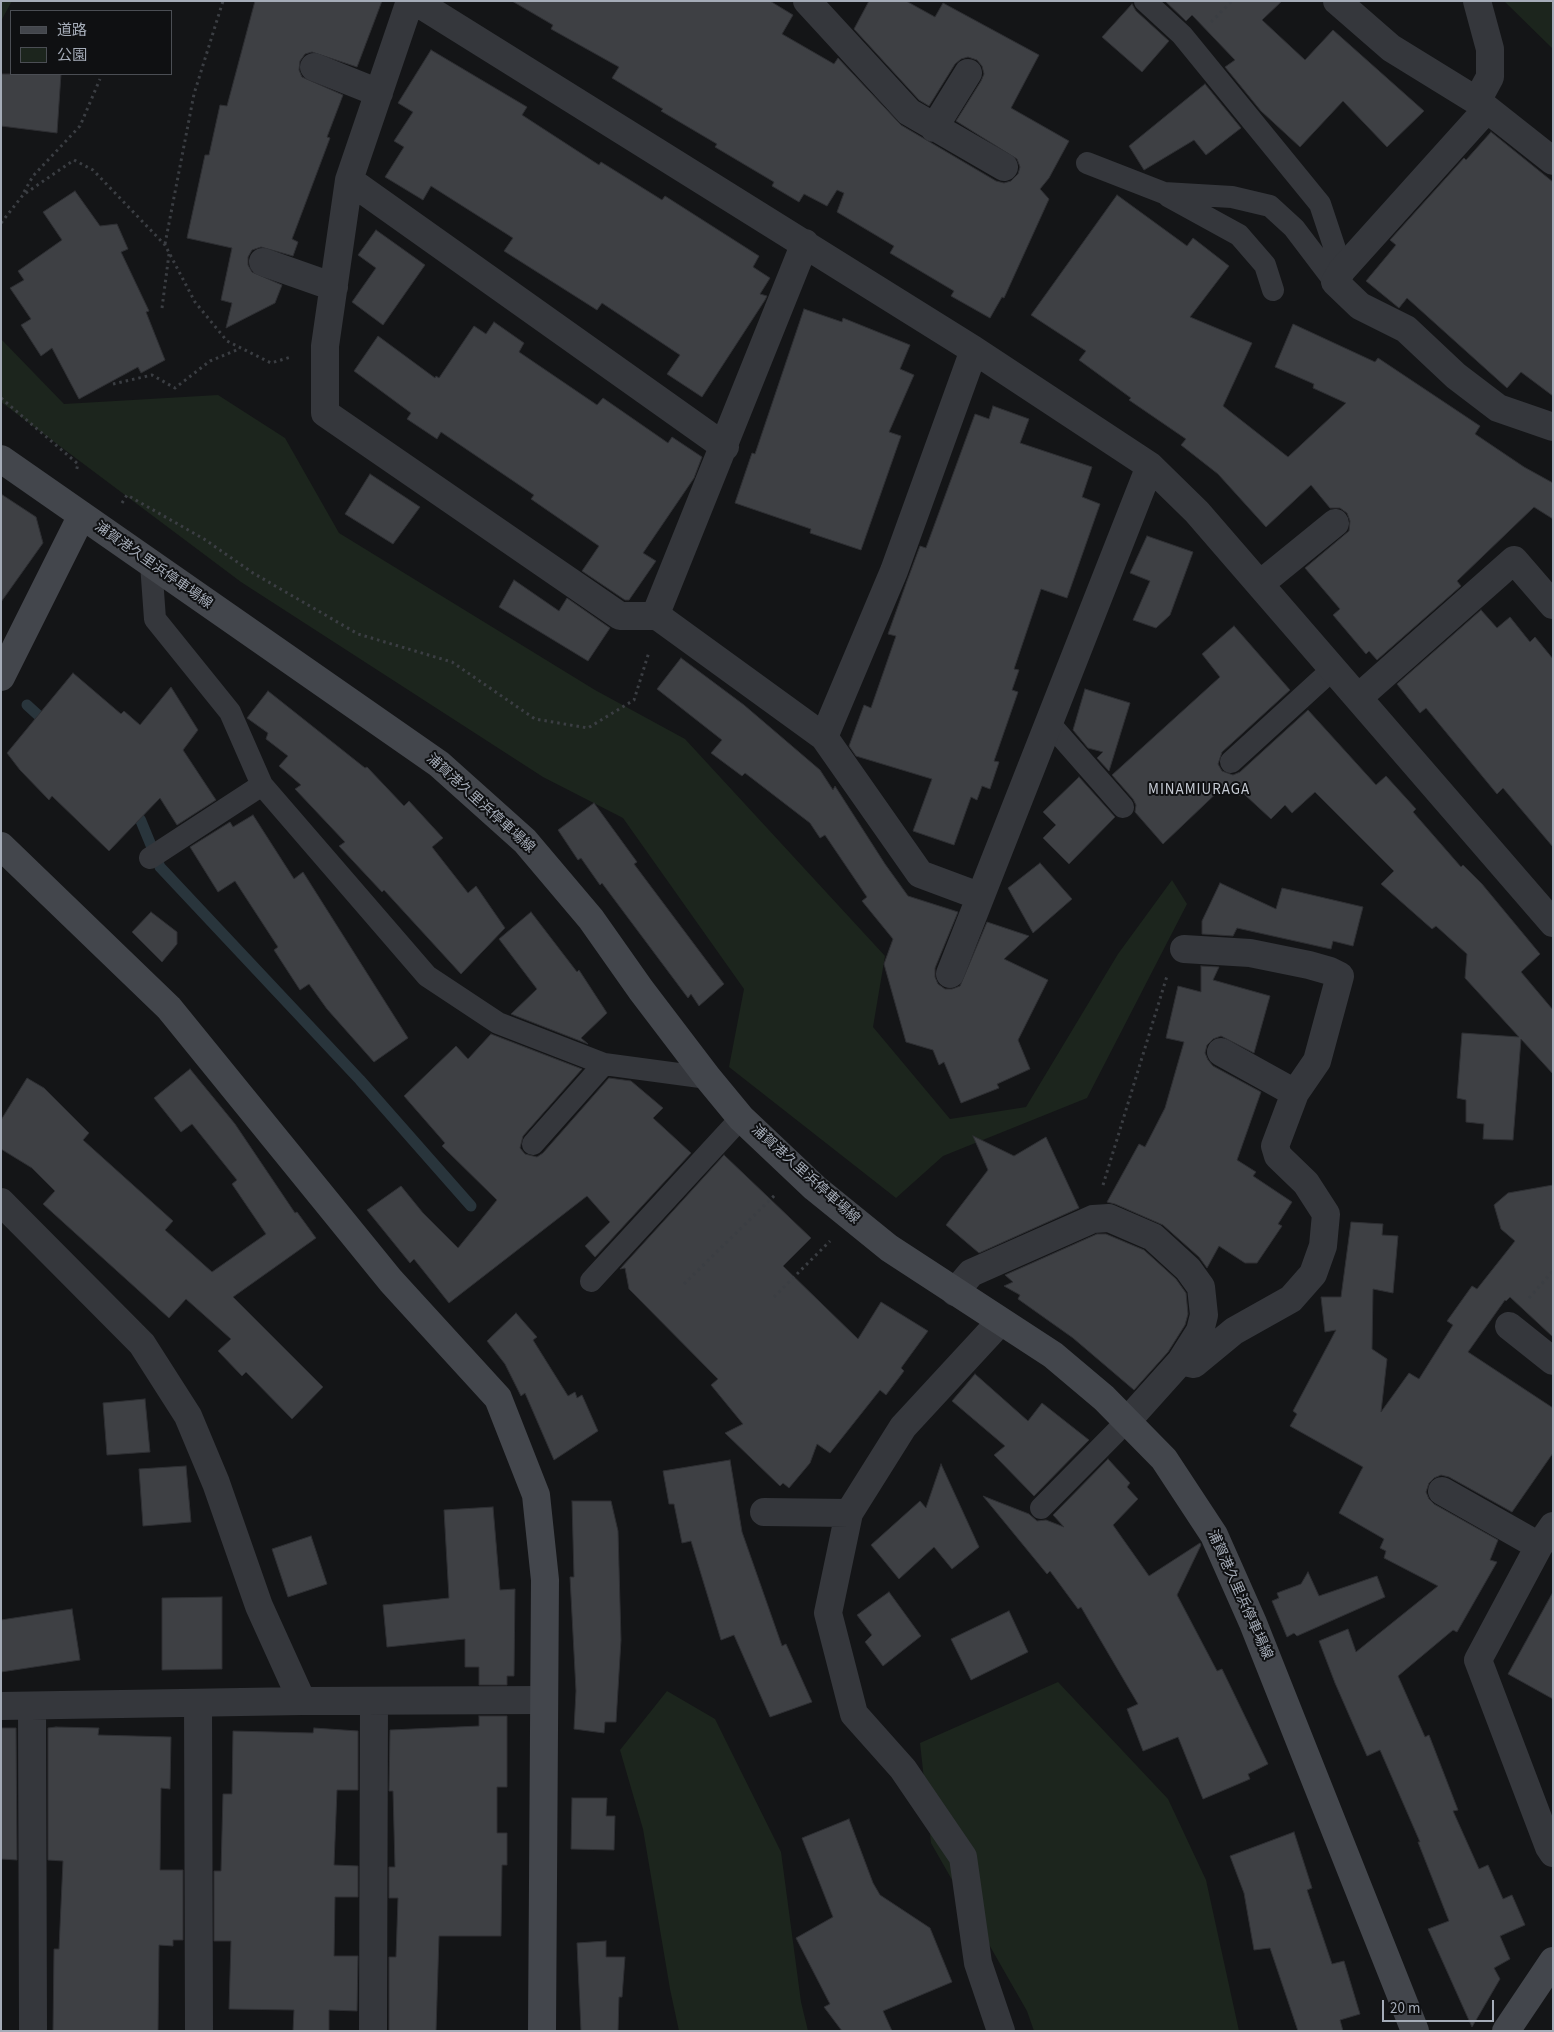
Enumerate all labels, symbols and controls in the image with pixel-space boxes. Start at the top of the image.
legend [10,10,172,75]
text: 道路 [57,20,87,41]
text: 公園 [57,45,87,66]
street label: 浦賀港久里浜停車場線 [91,519,215,613]
street label: 浦賀港久里浜停車場線 [422,751,538,857]
district label: MINAMIURAGA [1147,782,1251,800]
street label: 浦賀港久里浜停車場線 [747,1122,863,1228]
street label: 浦賀港久里浜停車場線 [1203,1528,1275,1662]
scale bar [1384,1990,1496,2022]
text: 20 m [1390,1998,1420,2019]

